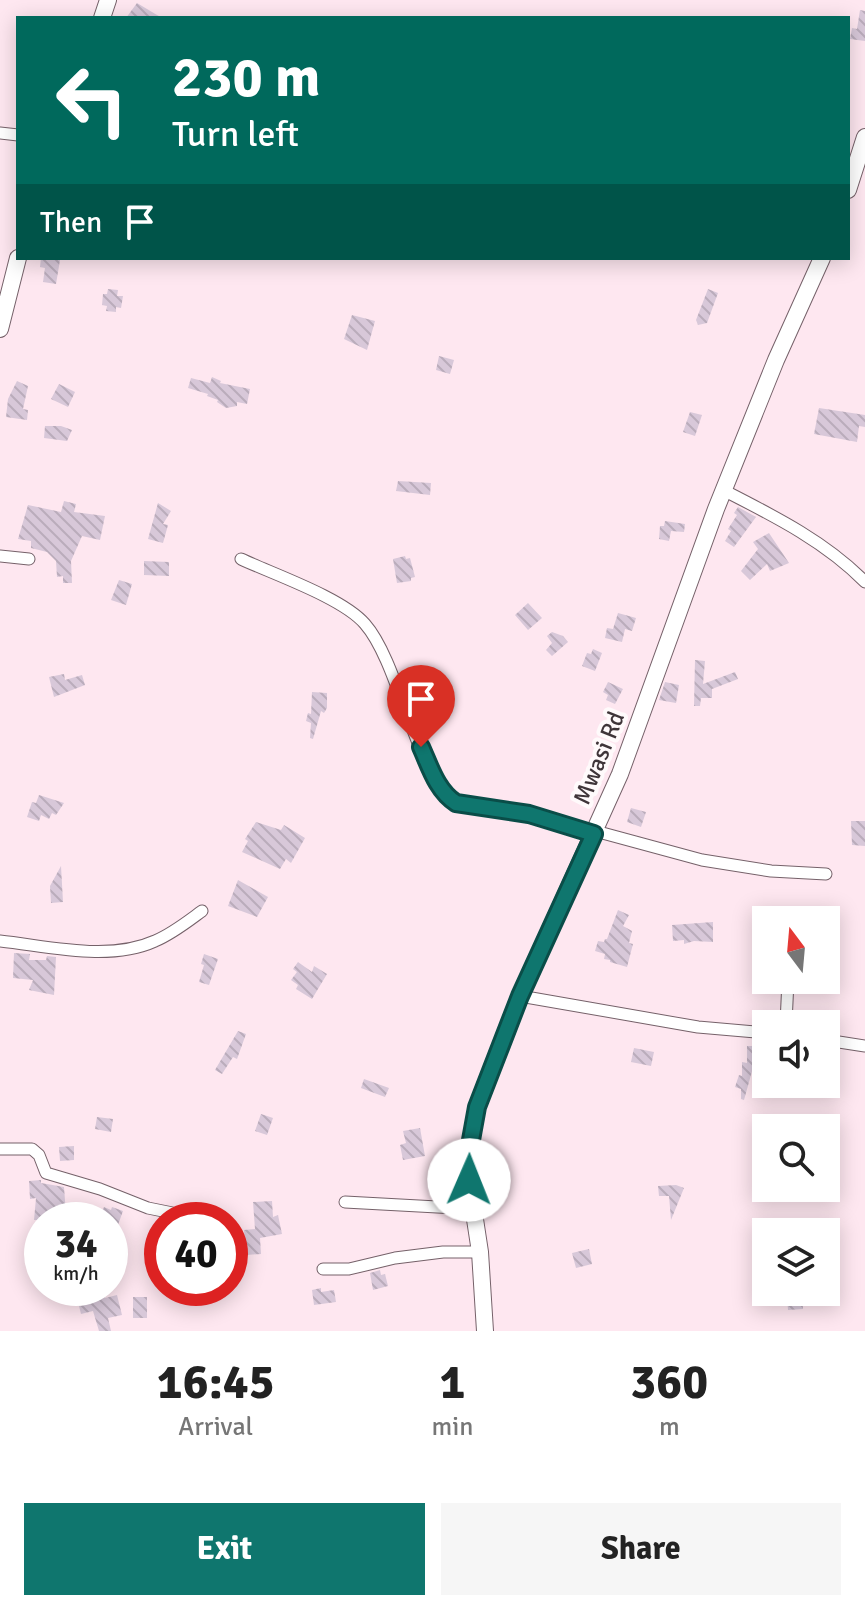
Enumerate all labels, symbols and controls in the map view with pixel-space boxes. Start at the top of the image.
text: 230 m [172,43,320,112]
icon: left [40,48,144,152]
text: Turn left [172,112,299,157]
icon: arrive [118,200,162,244]
text: Then [40,204,102,241]
pin [387,665,455,747]
icon: arrive [399,677,443,721]
street label: Mwasi Rd [567,707,631,809]
north arrow [752,906,840,994]
map controls [752,906,840,1306]
button: sound [752,1010,840,1098]
button: search [752,1114,840,1202]
position arrow [427,1138,511,1222]
speed limit sign: 40 [144,1202,248,1306]
button: layers [752,1218,840,1306]
text: 34 [54,1219,98,1269]
text: km/h [53,1261,99,1286]
text: 16:45 [157,1353,275,1412]
text: 1 [440,1353,465,1412]
text: 360 [630,1353,708,1412]
text: Arrival [178,1411,253,1443]
text: min [432,1411,474,1443]
text: m [659,1411,680,1443]
button: Exit [24,1503,425,1595]
button: Share [441,1503,841,1595]

